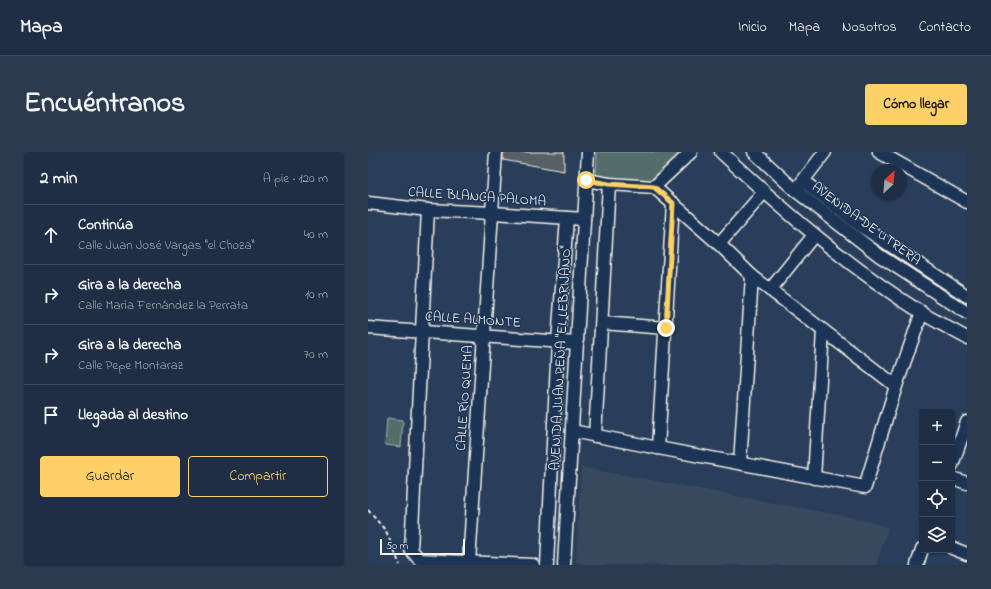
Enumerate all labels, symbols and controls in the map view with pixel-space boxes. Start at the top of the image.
text: Mapa [20,14,62,41]
text: Inicio [738,17,767,38]
text: Mapa [789,17,820,38]
text: Nosotros [842,17,897,38]
text: Contacto [919,17,971,38]
text: Encuéntranos [24,84,185,125]
button: Cómo llegar [865,84,967,125]
north arrow [871,164,907,200]
text: 2 min [40,166,77,191]
text: A pie · 120 m [263,169,328,188]
route start [577,171,595,189]
street label: AVENIDA DE UTRERA [807,177,925,271]
street label: CALLE BLANCA PALOMA [407,182,547,212]
text: Continúa [78,214,133,236]
icon: ahead [40,224,62,246]
text: 40 m [304,225,328,244]
text: Calle Juan José Vargas "el Choza" [78,236,255,255]
street label: AVENIDA JUAN PEÑA "EL LEBRIJANO" [545,245,577,471]
text: Gira a la derecha [78,274,181,296]
icon: right [40,284,62,306]
text: 10 m [305,285,328,304]
text: Calle María Fernández la Perrata [78,296,248,315]
street label: CALLE ALMONTE [424,306,522,334]
route end [657,319,675,337]
text: Gira a la derecha [78,334,181,356]
icon: right [40,344,62,366]
street label: CALLE RÍO QUEMA [451,344,479,452]
text: 70 m [304,345,328,364]
text: Calle Pepe Montaraz [78,356,183,375]
icon: arrive [40,404,62,426]
text: Llegada al destino [78,404,188,426]
map controls [919,409,955,553]
button: + [919,409,955,445]
button: − [919,445,955,481]
button: Guardar [40,456,180,497]
button: Compartir [188,456,328,497]
button: locate [919,481,955,517]
button: layers [919,517,955,553]
scale bar [380,537,465,556]
text: 50 m [386,538,408,554]

